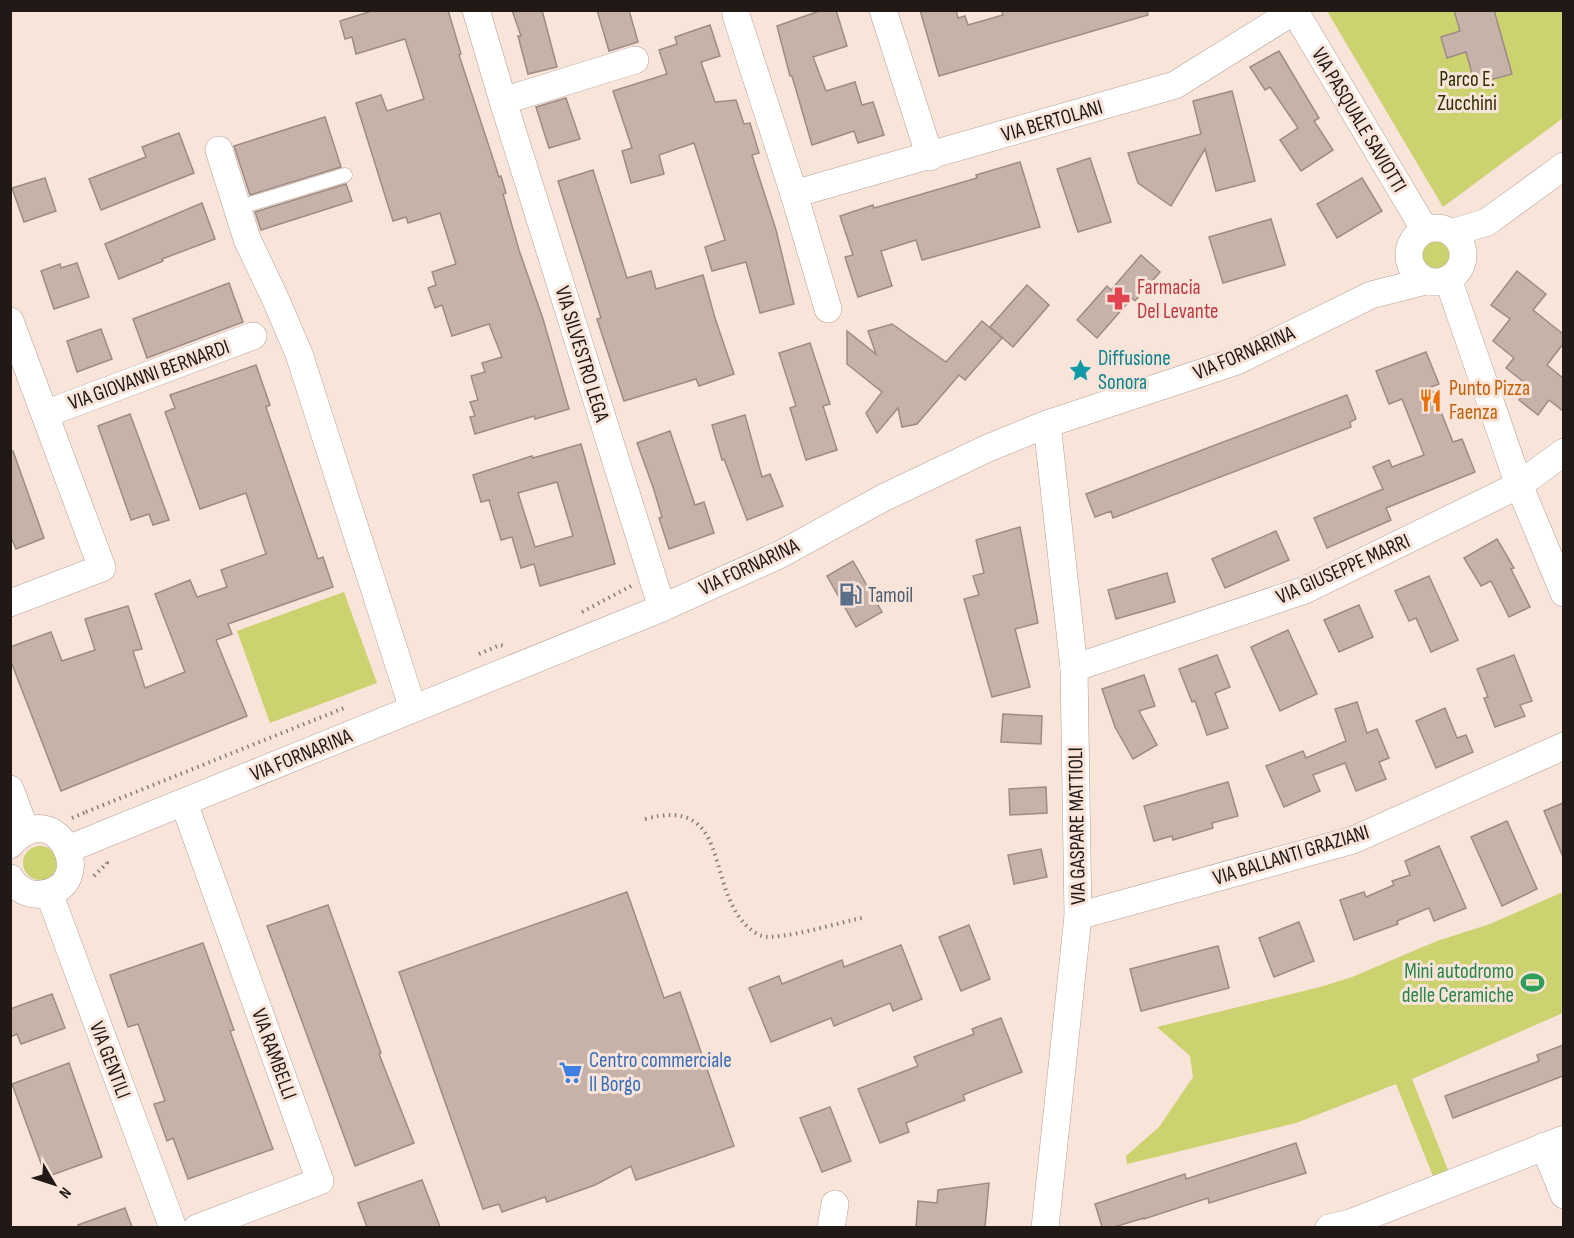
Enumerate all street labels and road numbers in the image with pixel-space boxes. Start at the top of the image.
street label: VIA PASQUALE SAVIOTTI [1306,43,1412,197]
street label: VIA BERTOLANI [999,95,1105,147]
street label: VIA SILVESTRO LEGA [550,283,615,426]
street label: VIA FORNARINA [1190,320,1299,385]
street label: VIA GIOVANNI BERNARDI [65,334,233,416]
street label: VIA GIUSEPPE MARRI [1272,528,1414,610]
street label: VIA FORNARINA [695,533,804,601]
street label: VIA FORNARINA [247,723,356,787]
street label: VIA GASPARE MATTIOLI [1063,747,1091,905]
street label: VIA BALLANTI GRAZIANI [1210,819,1372,891]
street label: VIA RAMBELLI [246,1005,302,1103]
street label: VIA GENTILI [84,1018,136,1102]

